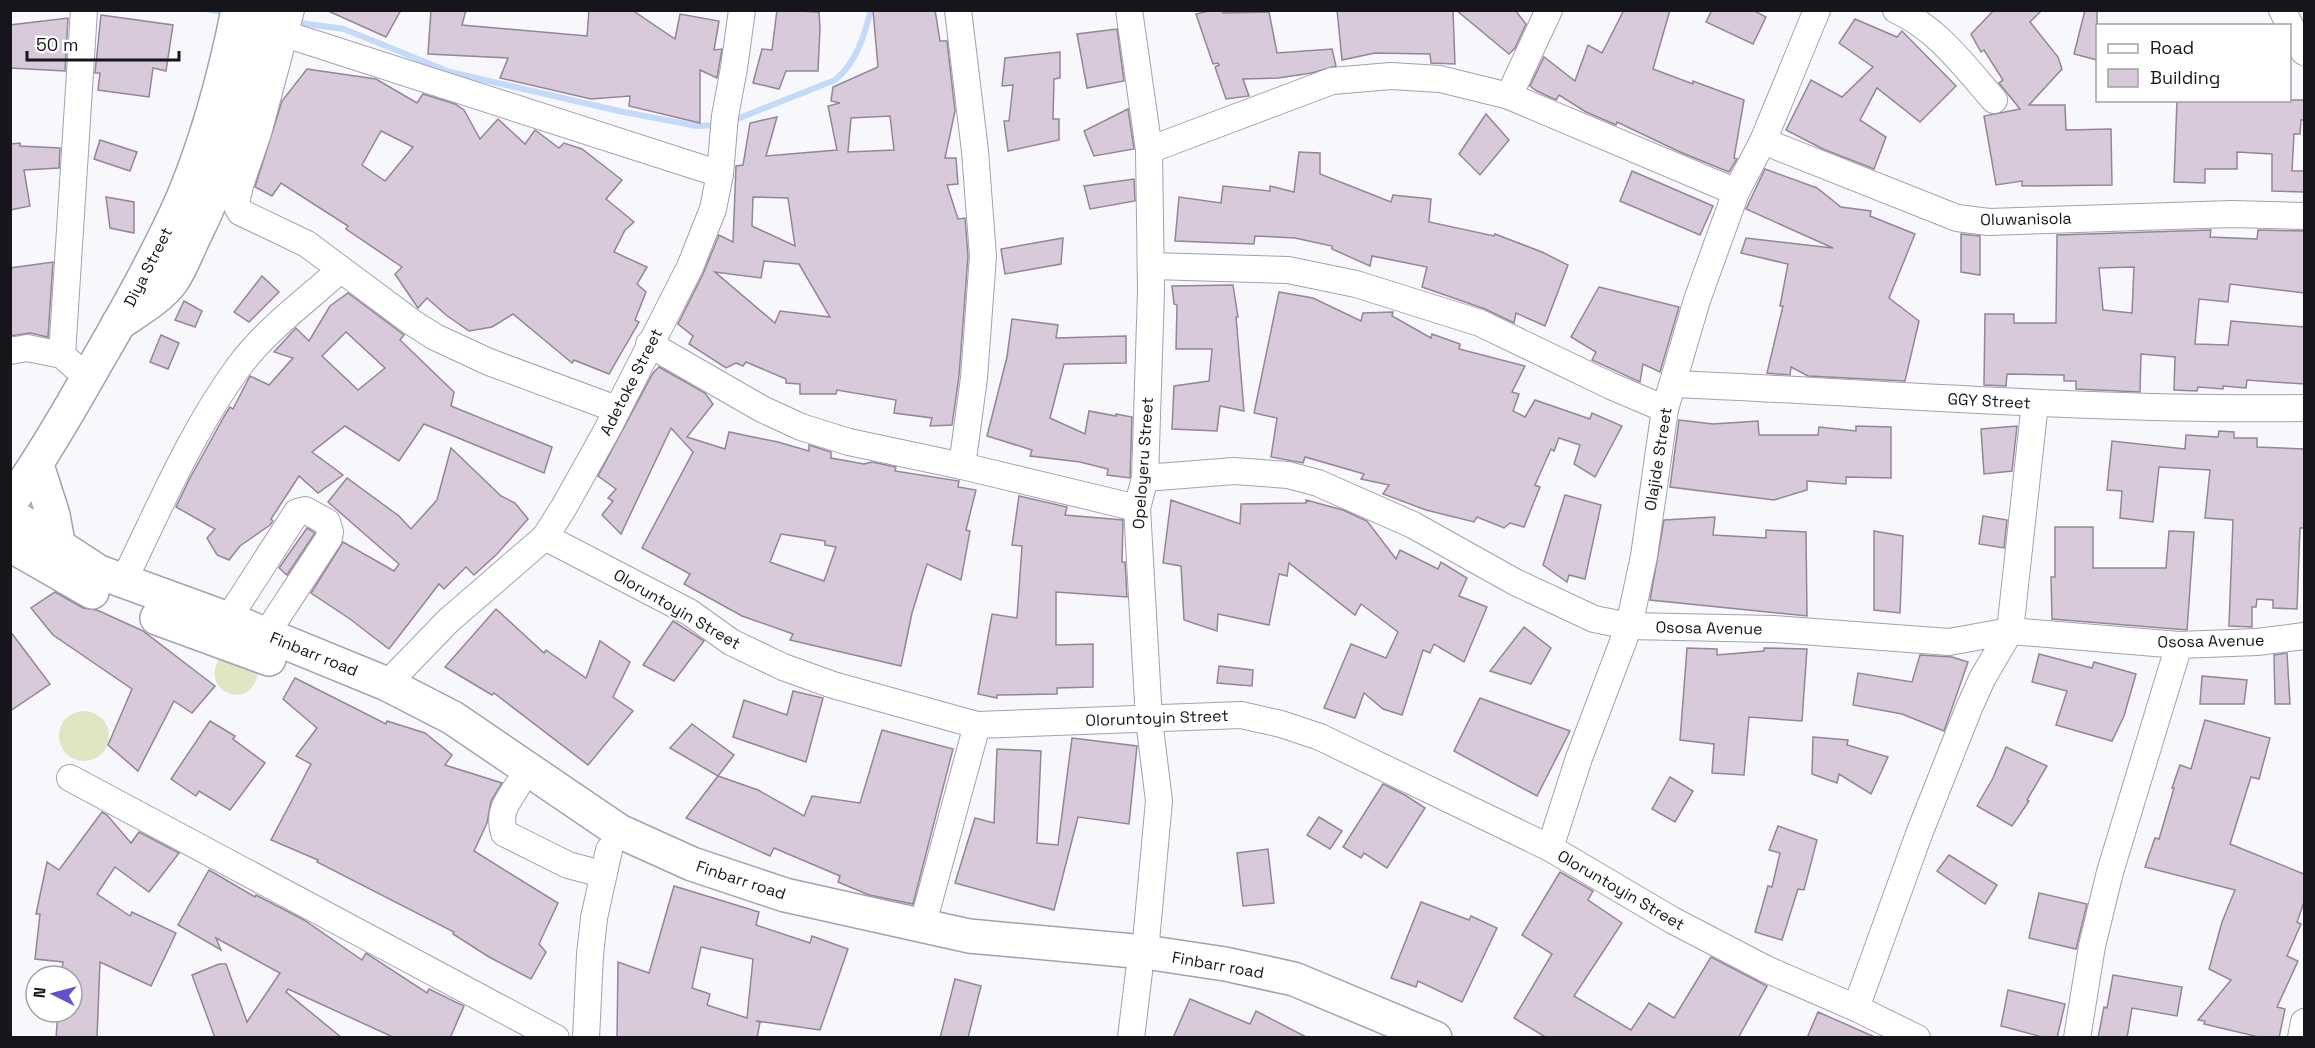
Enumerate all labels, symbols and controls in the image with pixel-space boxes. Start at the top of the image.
scale bar [27,24,178,62]
legend [2096,24,2291,102]
text: 50 m [36,33,78,56]
text: Road [2150,36,2194,59]
text: Building [2150,66,2220,89]
street label: Oluwanisola [1980,208,2072,230]
street label: Diya Street [119,224,177,310]
street label: Adetoke Street [595,325,667,439]
street label: GGY Street [1947,388,2031,414]
street label: Opeloyeru Street [1128,396,1158,530]
street label: Olajide Street [1639,406,1677,512]
street label: Oloruntoyin Street [610,564,744,654]
street label: Ososa Avenue [1655,617,1763,639]
street label: Finbarr road [267,627,361,681]
street label: Ososa Avenue [2157,630,2265,652]
street label: Oloruntoyin Street [1085,705,1229,731]
street label: Oloruntoyin Street [1554,845,1688,935]
street label: Finbarr road [694,856,788,904]
street label: Finbarr road [1170,947,1266,983]
north arrow [24,964,84,1024]
text: N [29,986,51,999]

